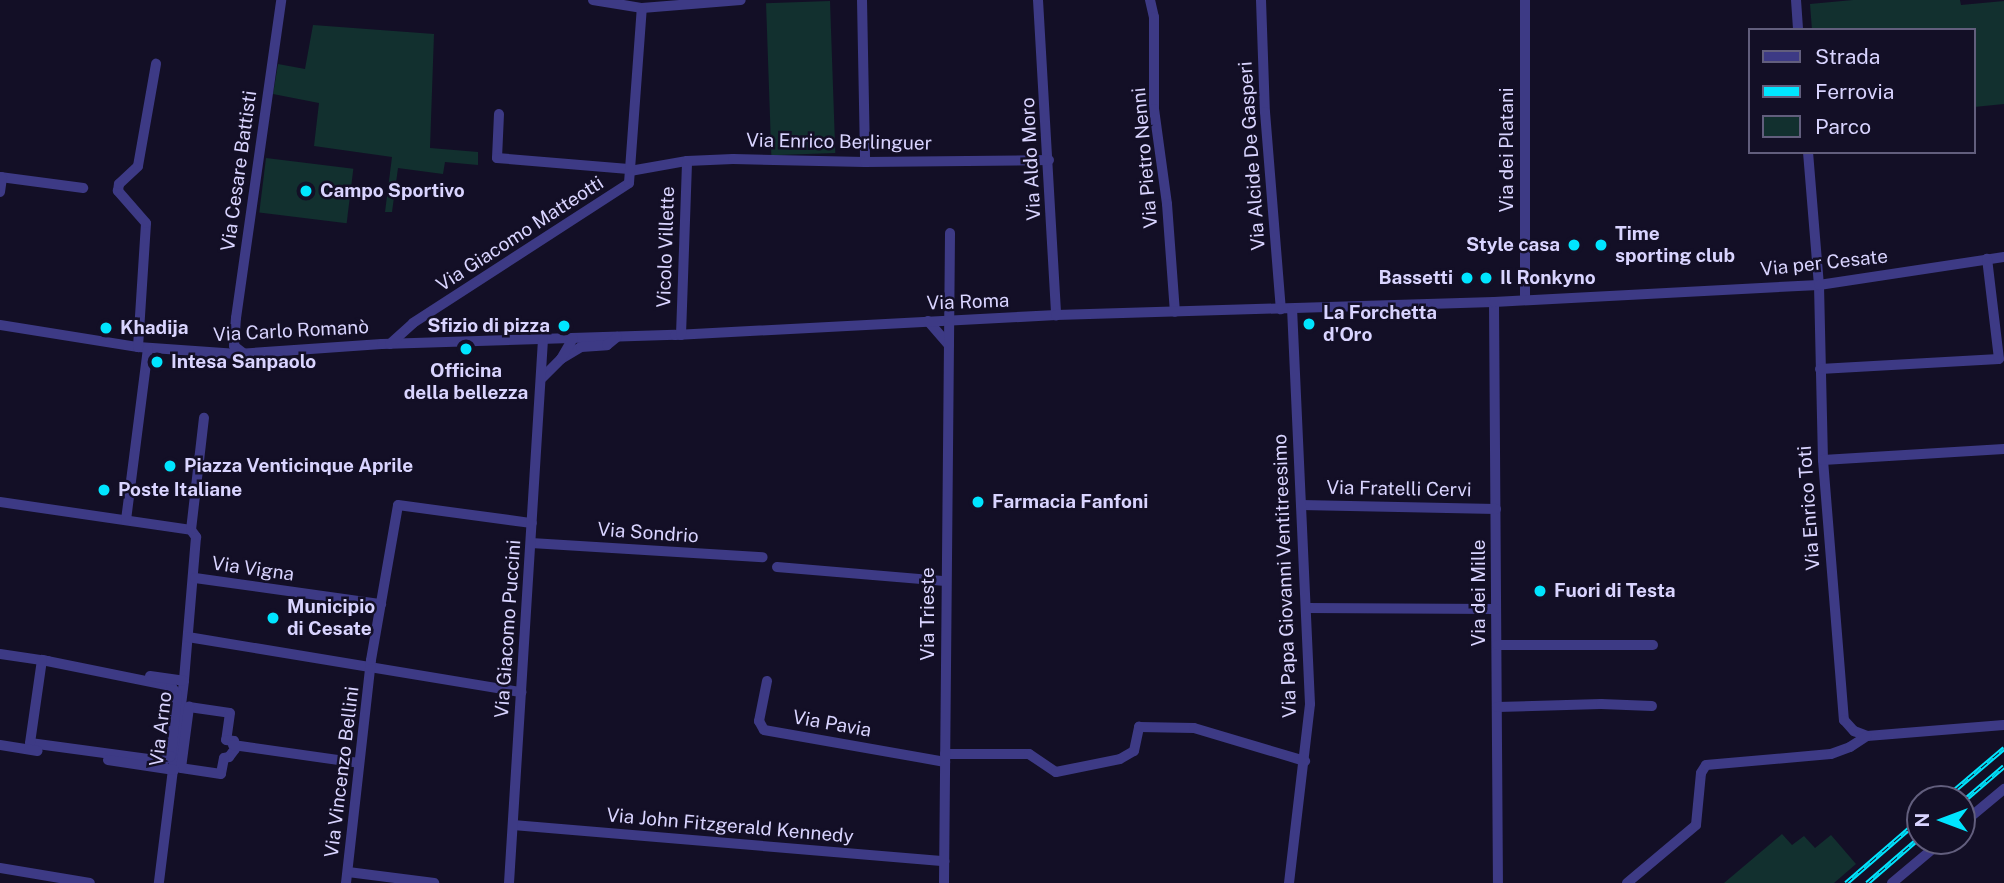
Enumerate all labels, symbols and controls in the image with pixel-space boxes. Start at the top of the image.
legend [1748,28,1976,154]
text: Strada [1815,44,1880,69]
street label: Via Alcide De Gasperi [1234,61,1270,251]
text: Ferrovia [1815,79,1894,104]
street label: Via Pietro Nenni [1127,87,1163,229]
street label: Via dei Platani [1496,87,1518,213]
street label: Via Cesare Battisti [216,89,262,253]
street label: Via Aldo Moro [1016,97,1046,221]
text: Parco [1815,114,1871,139]
street label: Via Enrico Berlinguer [746,129,932,155]
street label: Via Giacomo Matteotti [432,171,608,297]
place label: Campo Sportivo [320,180,465,202]
marker: Campo Sportivo [298,183,314,199]
street label: Vicolo Villette [652,186,680,308]
place label: Time sporting club [1615,223,1735,267]
place label: Style casa [1466,234,1560,256]
marker: Style casa [1566,237,1582,253]
marker: Time sporting club [1593,237,1609,253]
street label: Via per Cesate [1759,245,1889,281]
place label: Bassetti [1378,267,1453,289]
place label: Il Ronkyno [1500,267,1596,289]
marker: Bassetti [1459,270,1475,286]
marker: Il Ronkyno [1478,270,1494,286]
street label: Via Roma [926,289,1010,315]
place label: La Forchetta d'Oro [1323,302,1437,346]
place label: Sfizio di pizza [427,315,550,337]
street label: Via Carlo Romanò [212,316,370,346]
marker: La Forchetta d'Oro [1301,316,1317,332]
place label: Khadija [120,317,189,339]
marker: Sfizio di pizza [556,318,572,334]
marker: Khadija [98,320,114,336]
marker: Officina della bellezza [458,341,474,357]
place label: Intesa Sanpaolo [171,351,316,373]
marker: Intesa Sanpaolo [149,354,165,370]
place label: Officina della bellezza [404,360,528,404]
street label: Via Papa Giovanni Ventitreesimo [1269,433,1301,719]
street label: Via Enrico Toti [1793,445,1825,571]
place label: Piazza Venticinque Aprile [184,455,413,477]
marker: Piazza Venticinque Aprile [162,458,178,474]
street label: Via Fratelli Cervi [1326,476,1472,502]
place label: Poste Italiane [118,479,242,501]
marker: Poste Italiane [96,482,112,498]
place label: Farmacia Fanfoni [992,491,1148,513]
marker: Farmacia Fanfoni [970,494,986,510]
street label: Via Sondrio [597,518,699,548]
street label: Via Giacomo Puccini [490,539,526,719]
street label: Via dei Mille [1468,539,1490,647]
street label: Via Vigna [210,552,296,586]
street label: Via Trieste [917,567,939,661]
place label: Fuori di Testa [1554,580,1676,602]
marker: Fuori di Testa [1532,583,1548,599]
place label: Municipio di Cesate [287,596,375,640]
marker: Municipio di Cesate [265,610,281,626]
street label: Via Vincenzo Bellini [320,685,364,859]
street label: Via Arno [145,690,177,768]
street label: Via Pavia [791,706,873,742]
north arrow [1906,785,1976,855]
street label: Via John Fitzgerald Kennedy [605,804,855,848]
text: N [1911,813,1933,827]

